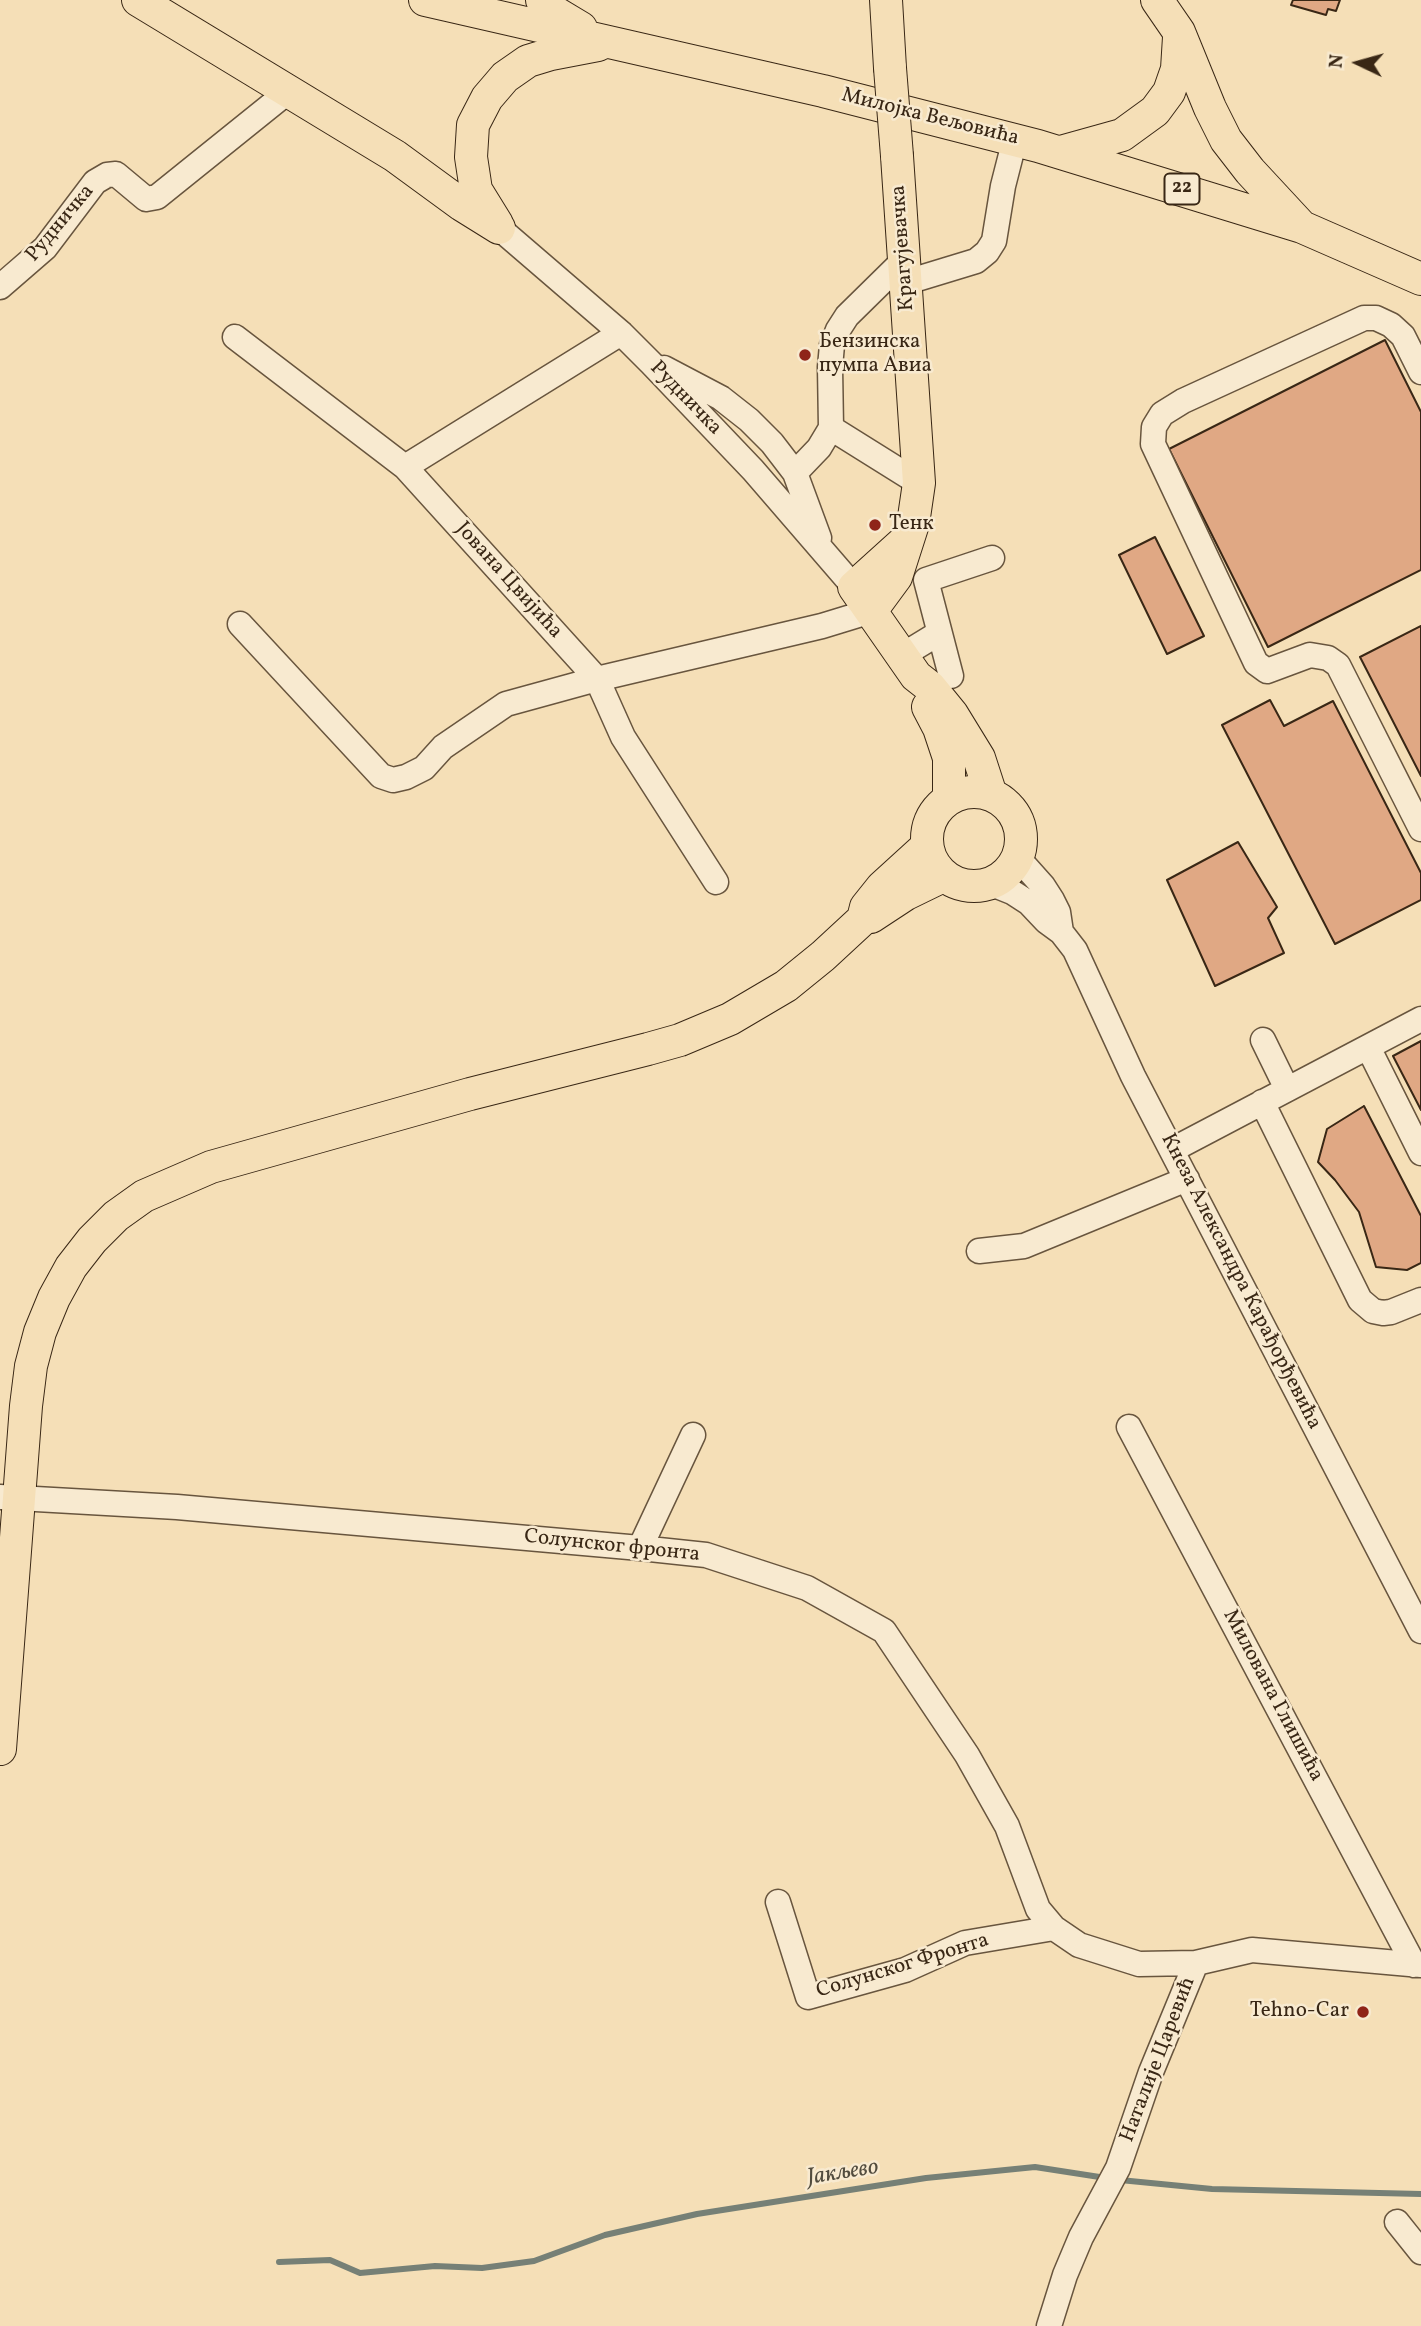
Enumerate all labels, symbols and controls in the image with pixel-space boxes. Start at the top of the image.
north arrow [1323,28,1393,98]
text: N [1324,53,1351,69]
street label: Милојка Вељовића [839,84,1021,152]
road number: 22 [1164,174,1200,204]
street label: Рудничка [21,180,101,268]
street label: Крагујевачка [887,184,921,312]
place label: Бензинска пумпа Авиа [819,330,932,380]
marker: Бензинска пумпа Авиа [797,347,813,363]
street label: Рудничка [644,357,726,441]
place label: Тенк [889,512,934,538]
street label: Јована Цвијића [449,517,567,645]
marker: Тенк [867,517,883,533]
street label: Кнеза Александра Карађорђевића [1154,1130,1326,1434]
street label: Солунског фронта [523,1525,701,1569]
street label: Милована Глишића [1216,1606,1328,1786]
street label: Солунског Фронта [814,1929,992,2005]
street label: Наталије Царевић [1116,1974,1202,2146]
place label: Tehno-Car [1250,1999,1349,2025]
marker: Tehno-Car [1355,2004,1371,2020]
water label: Јакљево [805,2155,881,2193]

